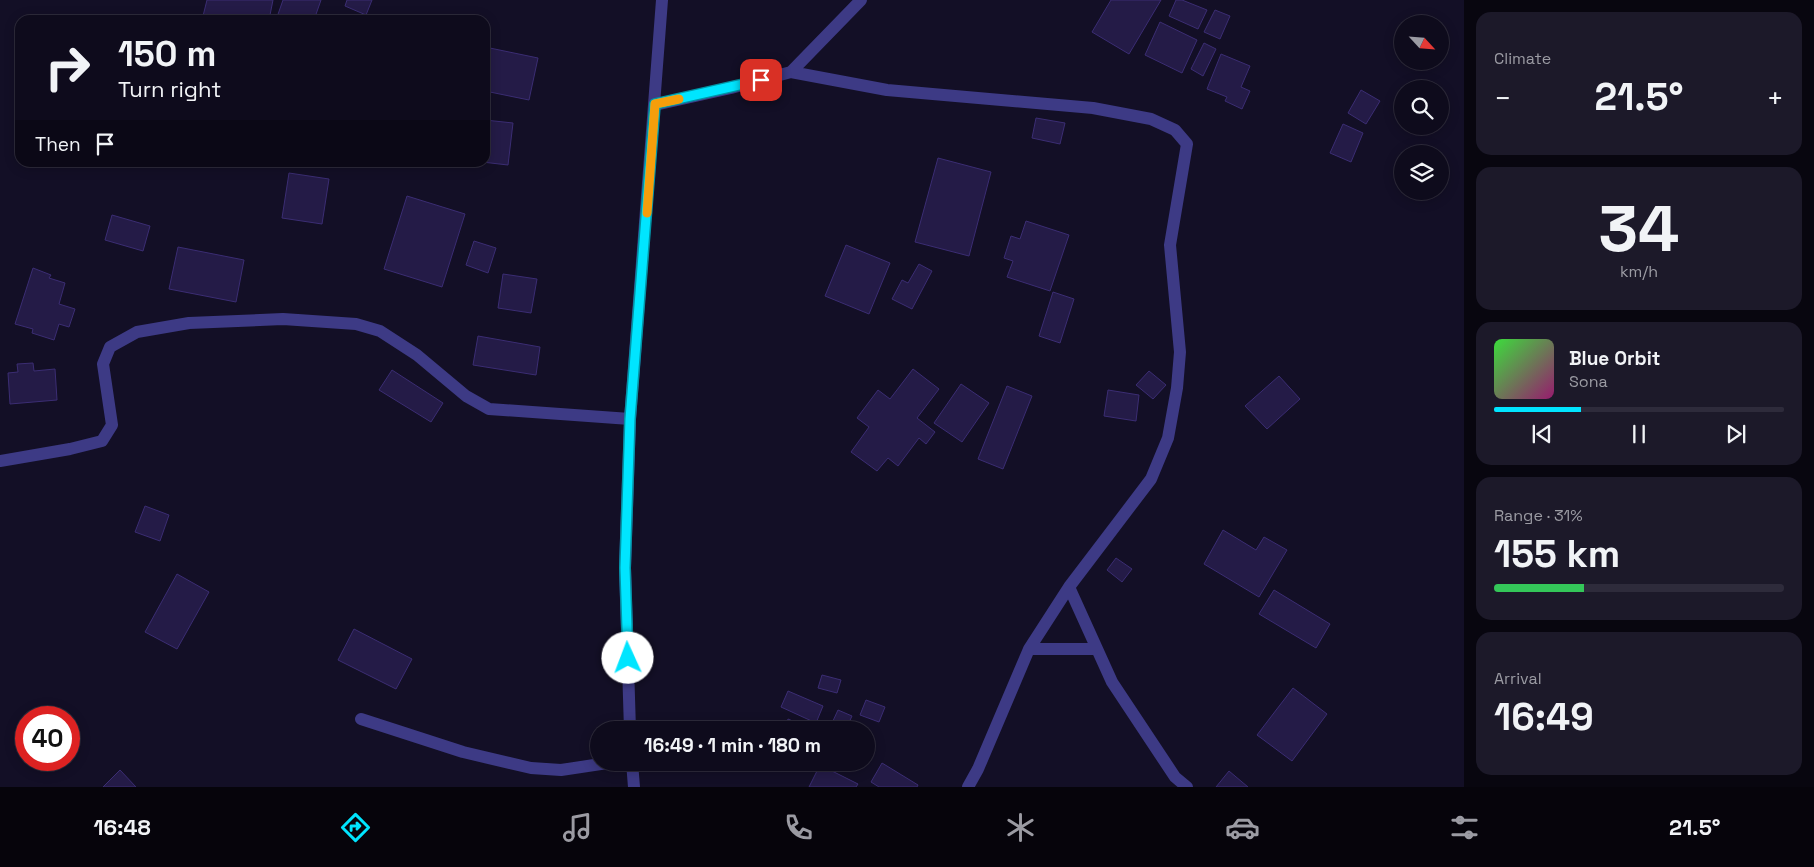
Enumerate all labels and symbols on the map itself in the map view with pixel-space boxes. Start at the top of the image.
north arrow [1394,15,1449,70]
pin [740,59,782,101]
position arrow [601,631,653,683]
speed limit sign: 40 [15,706,80,771]

